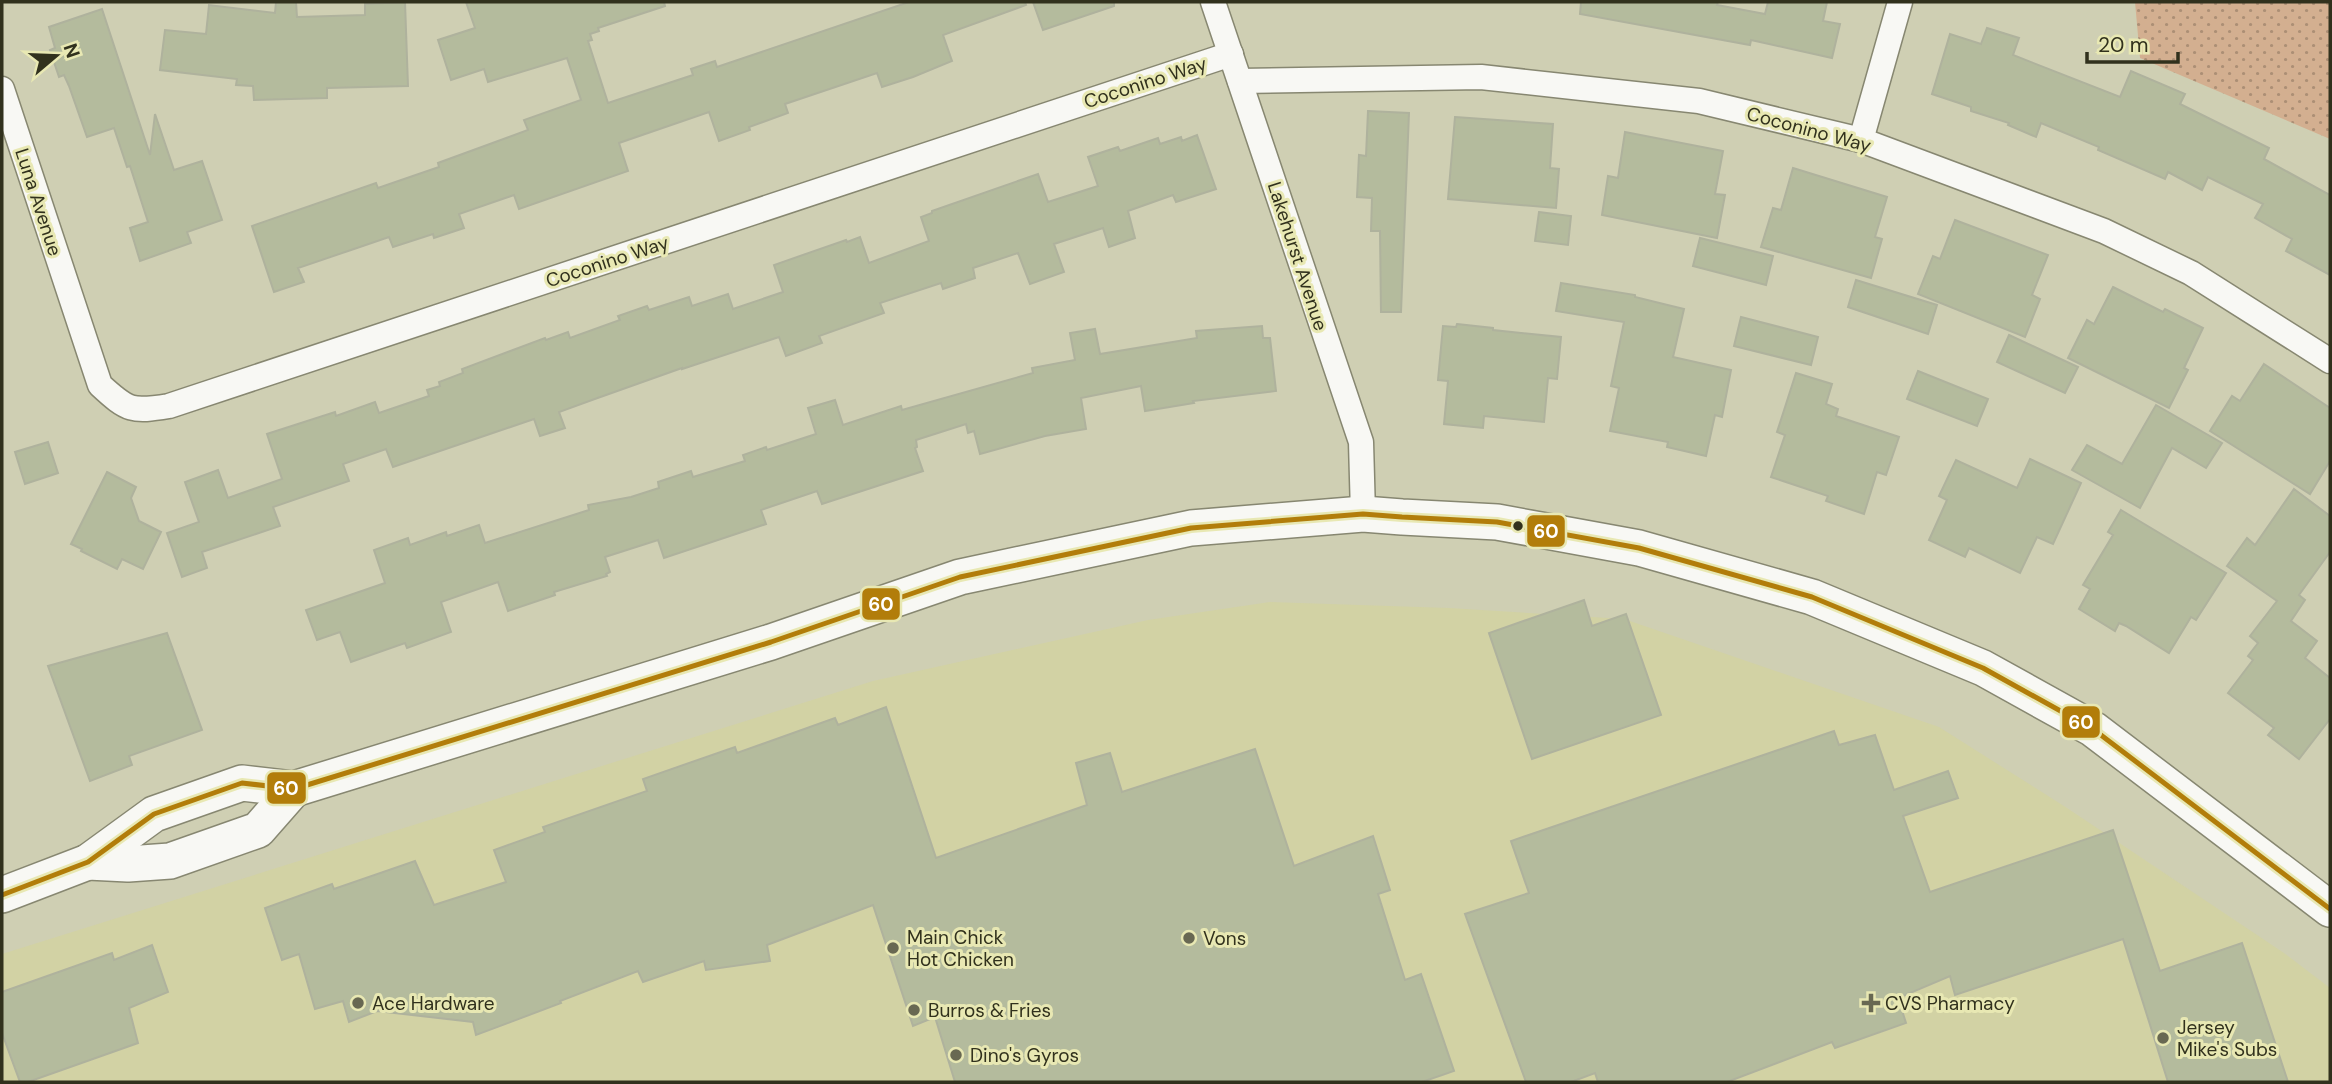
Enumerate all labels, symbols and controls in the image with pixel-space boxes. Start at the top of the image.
north arrow [21,21,91,91]
scale bar [2087,21,2178,65]
text: 20 m [2098,31,2149,59]
text: N [58,40,86,61]
street label: Coconino Way [1081,51,1210,114]
street label: Coconino Way [1744,101,1874,158]
street label: Luna Avenue [9,145,68,259]
street label: Lakehurst Avenue [1262,179,1333,334]
street label: Coconino Way [543,230,672,293]
line badge: 60 [1526,514,1566,548]
unlabelled marker [1511,519,1525,533]
text: 60 [1533,519,1559,544]
line badge: 60 [861,587,901,621]
text: 60 [868,592,894,617]
line badge: 60 [2061,705,2101,739]
text: 60 [2068,710,2094,735]
line badge: 60 [266,771,307,805]
text: 60 [273,776,299,801]
place label: Main Chick Hot Chicken [907,925,1014,972]
place label: Vons [1203,926,1246,951]
marker: Vons [1181,930,1197,946]
marker: Main Chick Hot Chicken [885,940,901,956]
place label: Ace Hardware [372,991,495,1016]
place label: CVS Pharmacy [1885,991,2015,1016]
marker: Ace Hardware [350,995,366,1011]
marker: CVS Pharmacy [1863,995,1879,1011]
place label: Burros & Fries [928,998,1051,1023]
marker: Burros & Fries [906,1002,922,1018]
place label: Jersey Mike's Subs [2177,1015,2277,1062]
marker: Jersey Mike's Subs [2155,1030,2171,1046]
place label: Dino's Gyros [970,1043,1079,1068]
marker: Dino's Gyros [948,1047,964,1063]

